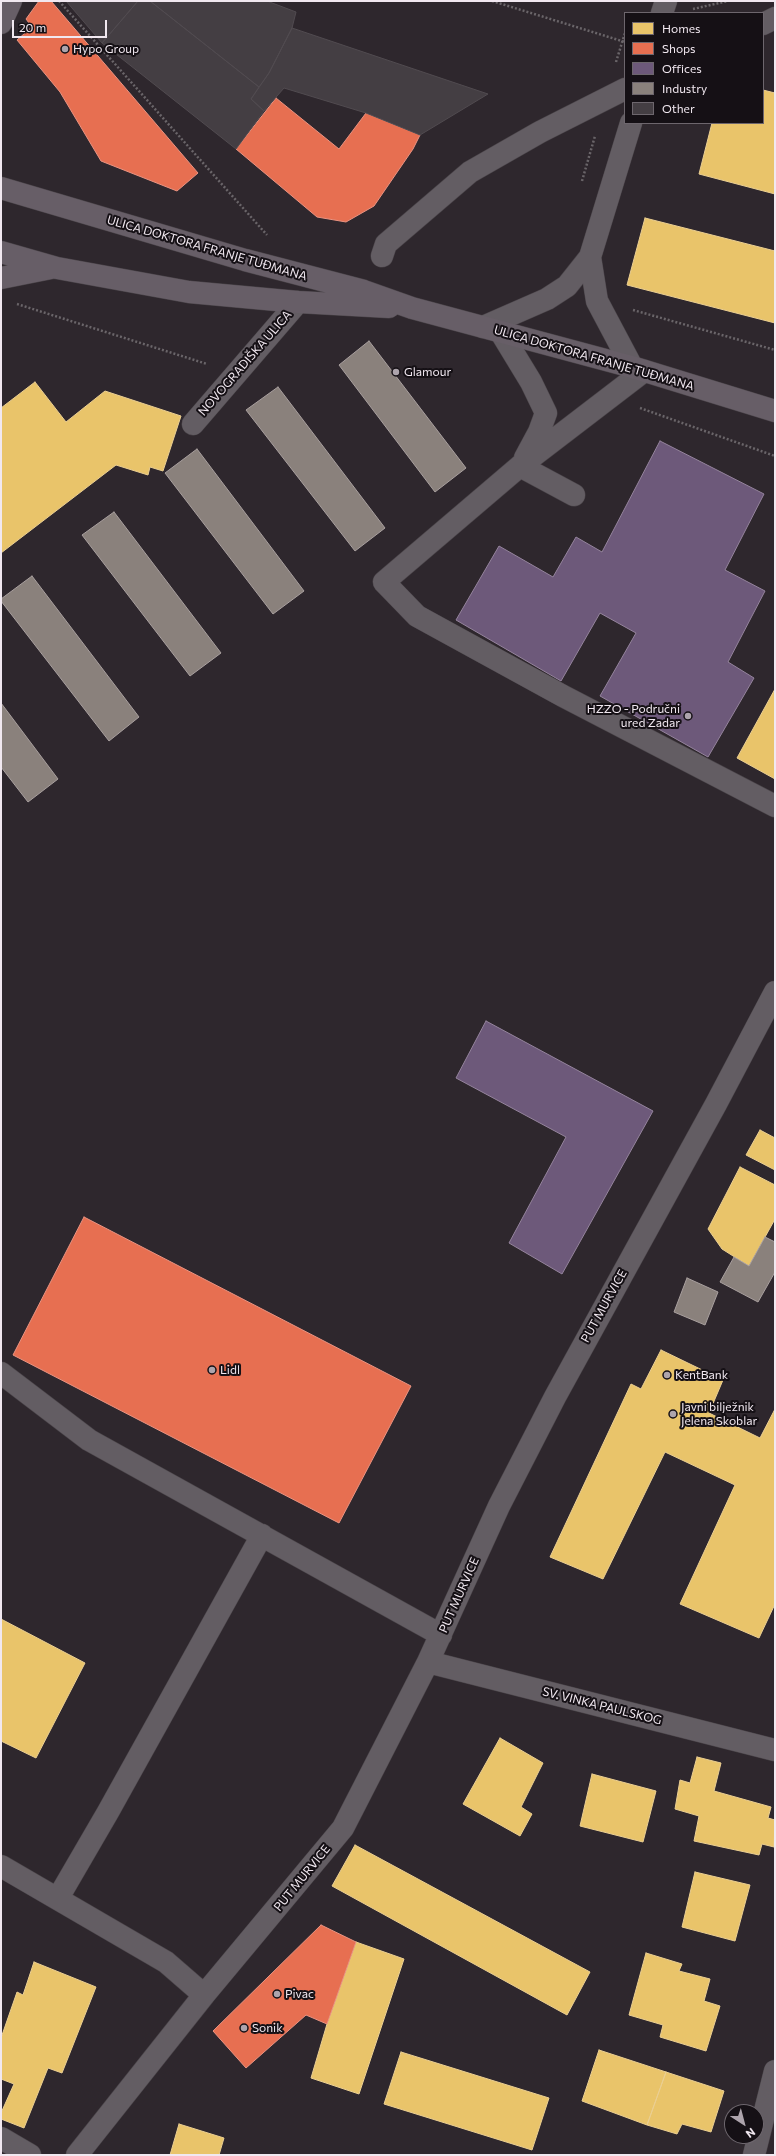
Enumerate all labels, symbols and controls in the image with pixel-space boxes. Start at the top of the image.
scale bar [14,12,109,38]
legend [624,12,764,124]
text: 20 m [19,20,46,34]
text: Homes [662,21,700,35]
text: Shops [662,41,696,55]
place label: Hypo Group [73,42,139,56]
marker: Hypo Group [60,44,70,54]
text: Offices [662,61,702,75]
text: Industry [662,81,707,95]
text: Other [662,101,695,115]
street label: ULICA DOKTORA FRANJE TUĐMANA [105,212,309,284]
street label: NOVOGRADIŠKA ULICA [195,307,295,419]
street label: ULICA DOKTORA FRANJE TUĐMANA [492,322,696,394]
place label: Glamour [404,365,451,379]
marker: Glamour [391,367,401,377]
place label: HZZO - Područni ured Zadar [587,702,680,730]
marker: HZZO - Područni ured Zadar [683,711,693,721]
street label: PUT MURVICE [578,1267,630,1345]
place label: Lidl [220,1363,240,1377]
marker: Lidl [207,1365,217,1375]
place label: KentBank [675,1368,728,1382]
marker: KentBank [662,1370,672,1380]
place label: Javni bilježnik Jelena Skoblar [681,1400,757,1428]
marker: Javni bilježnik Jelena Skoblar [668,1409,678,1419]
street label: PUT MURVICE [436,1555,482,1635]
street label: SV. VINKA PAULSKOG [541,1684,663,1728]
street label: PUT MURVICE [271,1842,333,1914]
place label: Pivac [285,1987,314,2001]
marker: Pivac [272,1989,282,1999]
place label: Sonik [252,2021,283,2035]
marker: Sonik [239,2023,249,2033]
north arrow [724,2104,764,2144]
text: N [744,2126,758,2141]

